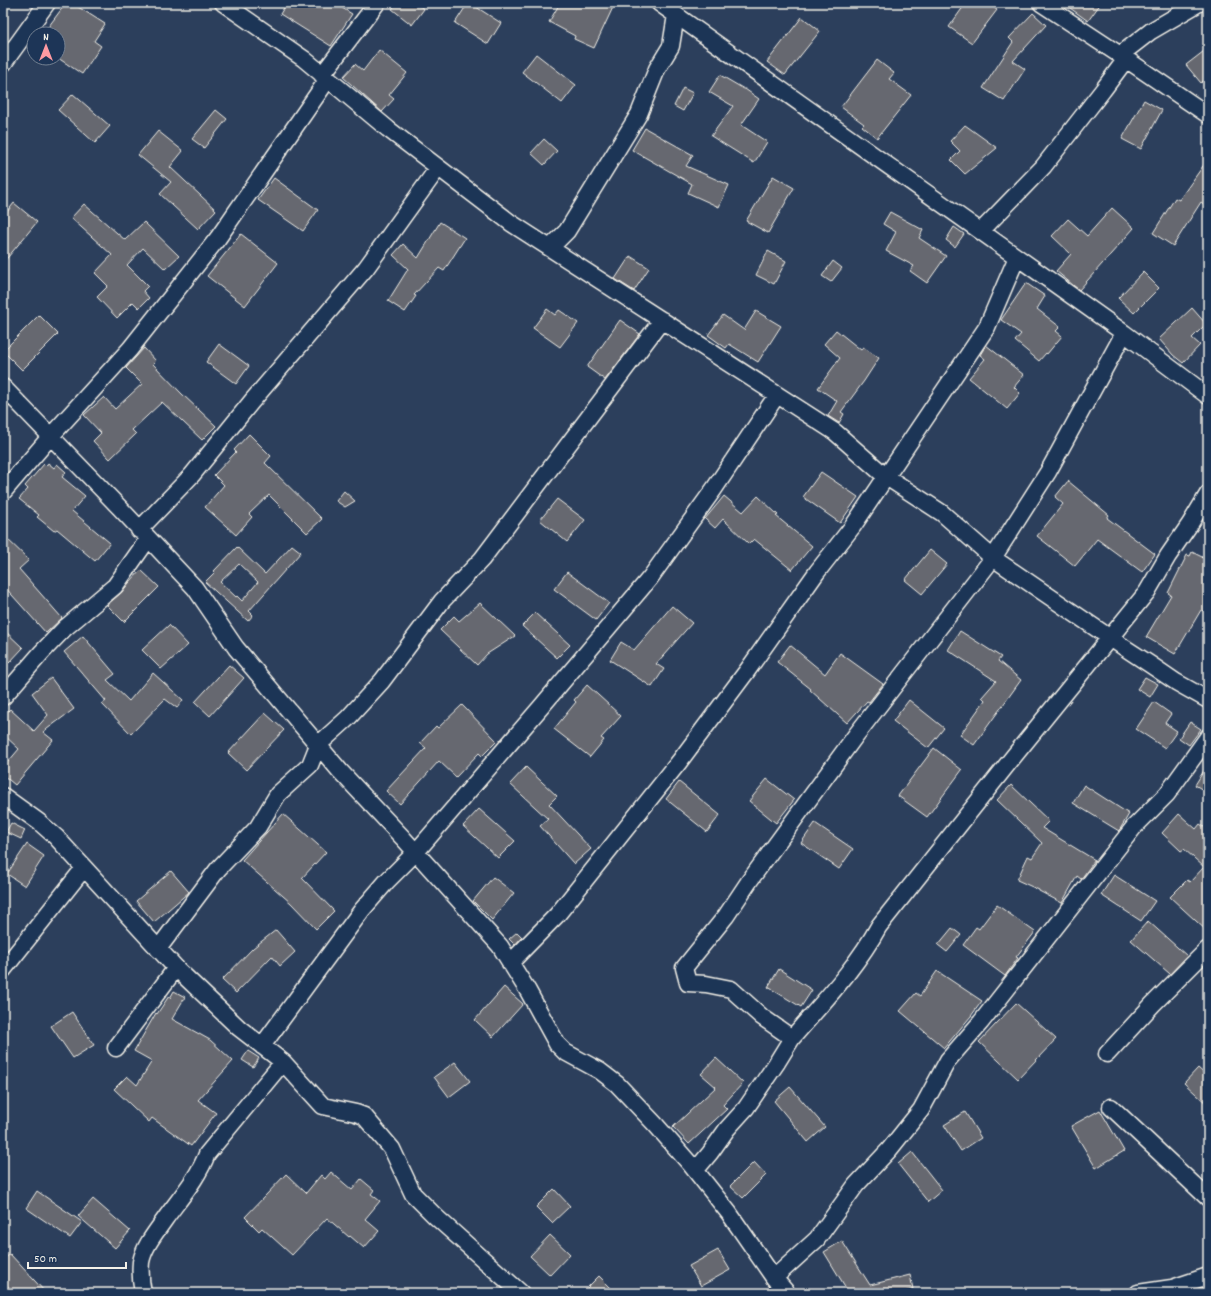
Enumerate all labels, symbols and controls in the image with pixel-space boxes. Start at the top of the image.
north arrow [26,26,66,66]
text: N [43,30,49,46]
scale bar [28,1244,126,1270]
text: 50 m [34,1251,57,1268]

